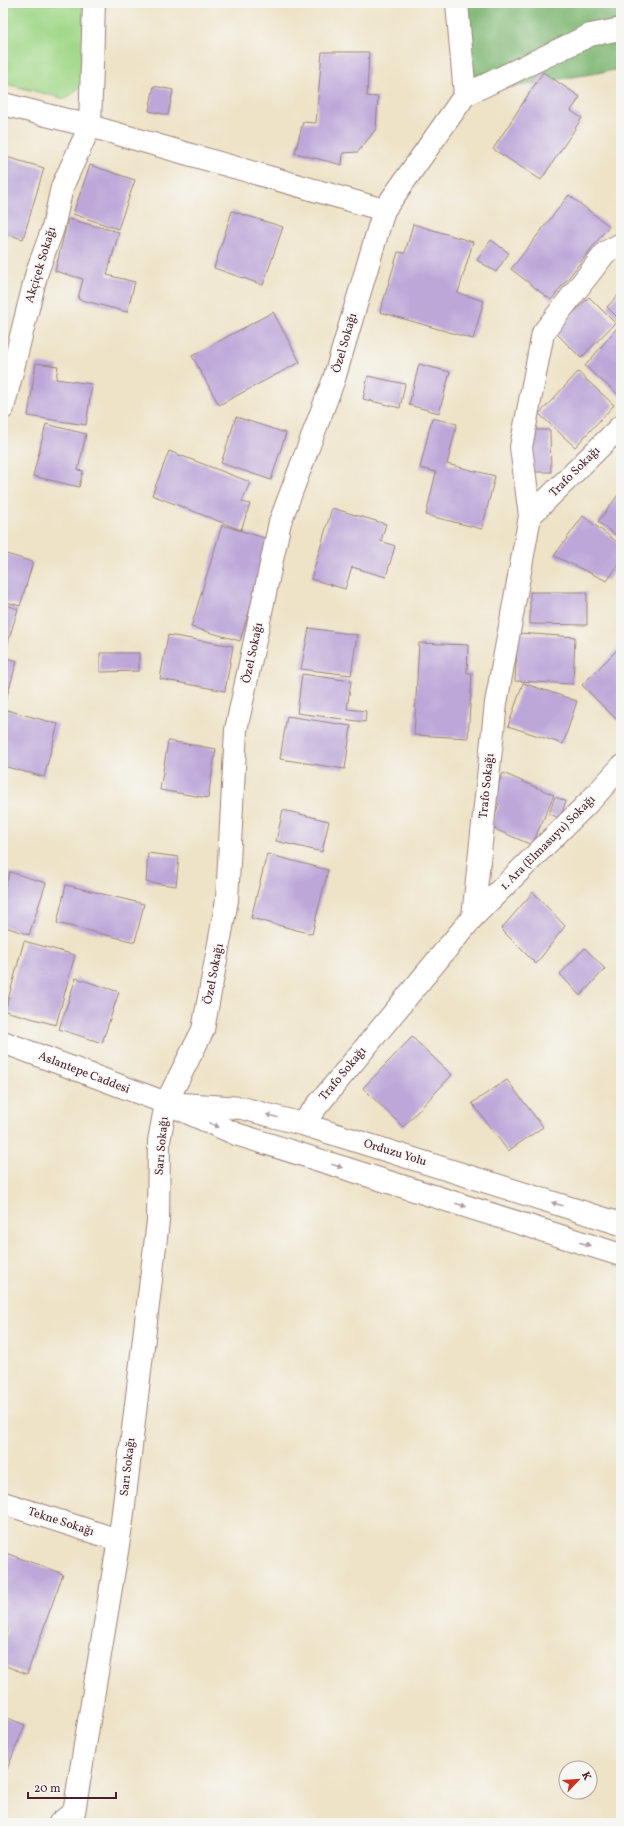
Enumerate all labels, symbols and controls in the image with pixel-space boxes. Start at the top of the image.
street label: Akçiçek Sokağı [22,225,60,305]
street label: Özel Sokağı [328,311,361,375]
street label: Trafo Sokağı [546,443,604,501]
street label: Özel Sokağı [238,621,267,685]
street label: Trafo Sokağı [476,752,498,819]
street label: 1. Ara (Elmasuyu) Sokağı [497,792,599,894]
street label: Özel Sokağı [199,942,228,1006]
street label: Trafo Sokağı [316,1043,370,1104]
street label: Aslantepe Caddesi [36,1048,132,1098]
one-way arrow [266,1113,278,1119]
street label: Sarı Sokağı [151,1116,173,1176]
one-way arrow [208,1122,220,1128]
street label: Orduzu Yolu [361,1136,429,1170]
one-way arrow [331,1163,343,1169]
one-way arrow [551,1200,563,1206]
one-way arrow [455,1202,467,1208]
one-way arrow [580,1241,592,1247]
street label: Sarı Sokağı [116,1436,140,1497]
street label: Tekne Sokağı [26,1504,97,1540]
north arrow [558,1760,598,1800]
text: K [577,1770,594,1783]
scale bar [28,1774,116,1800]
text: 20 m [34,1781,61,1797]

